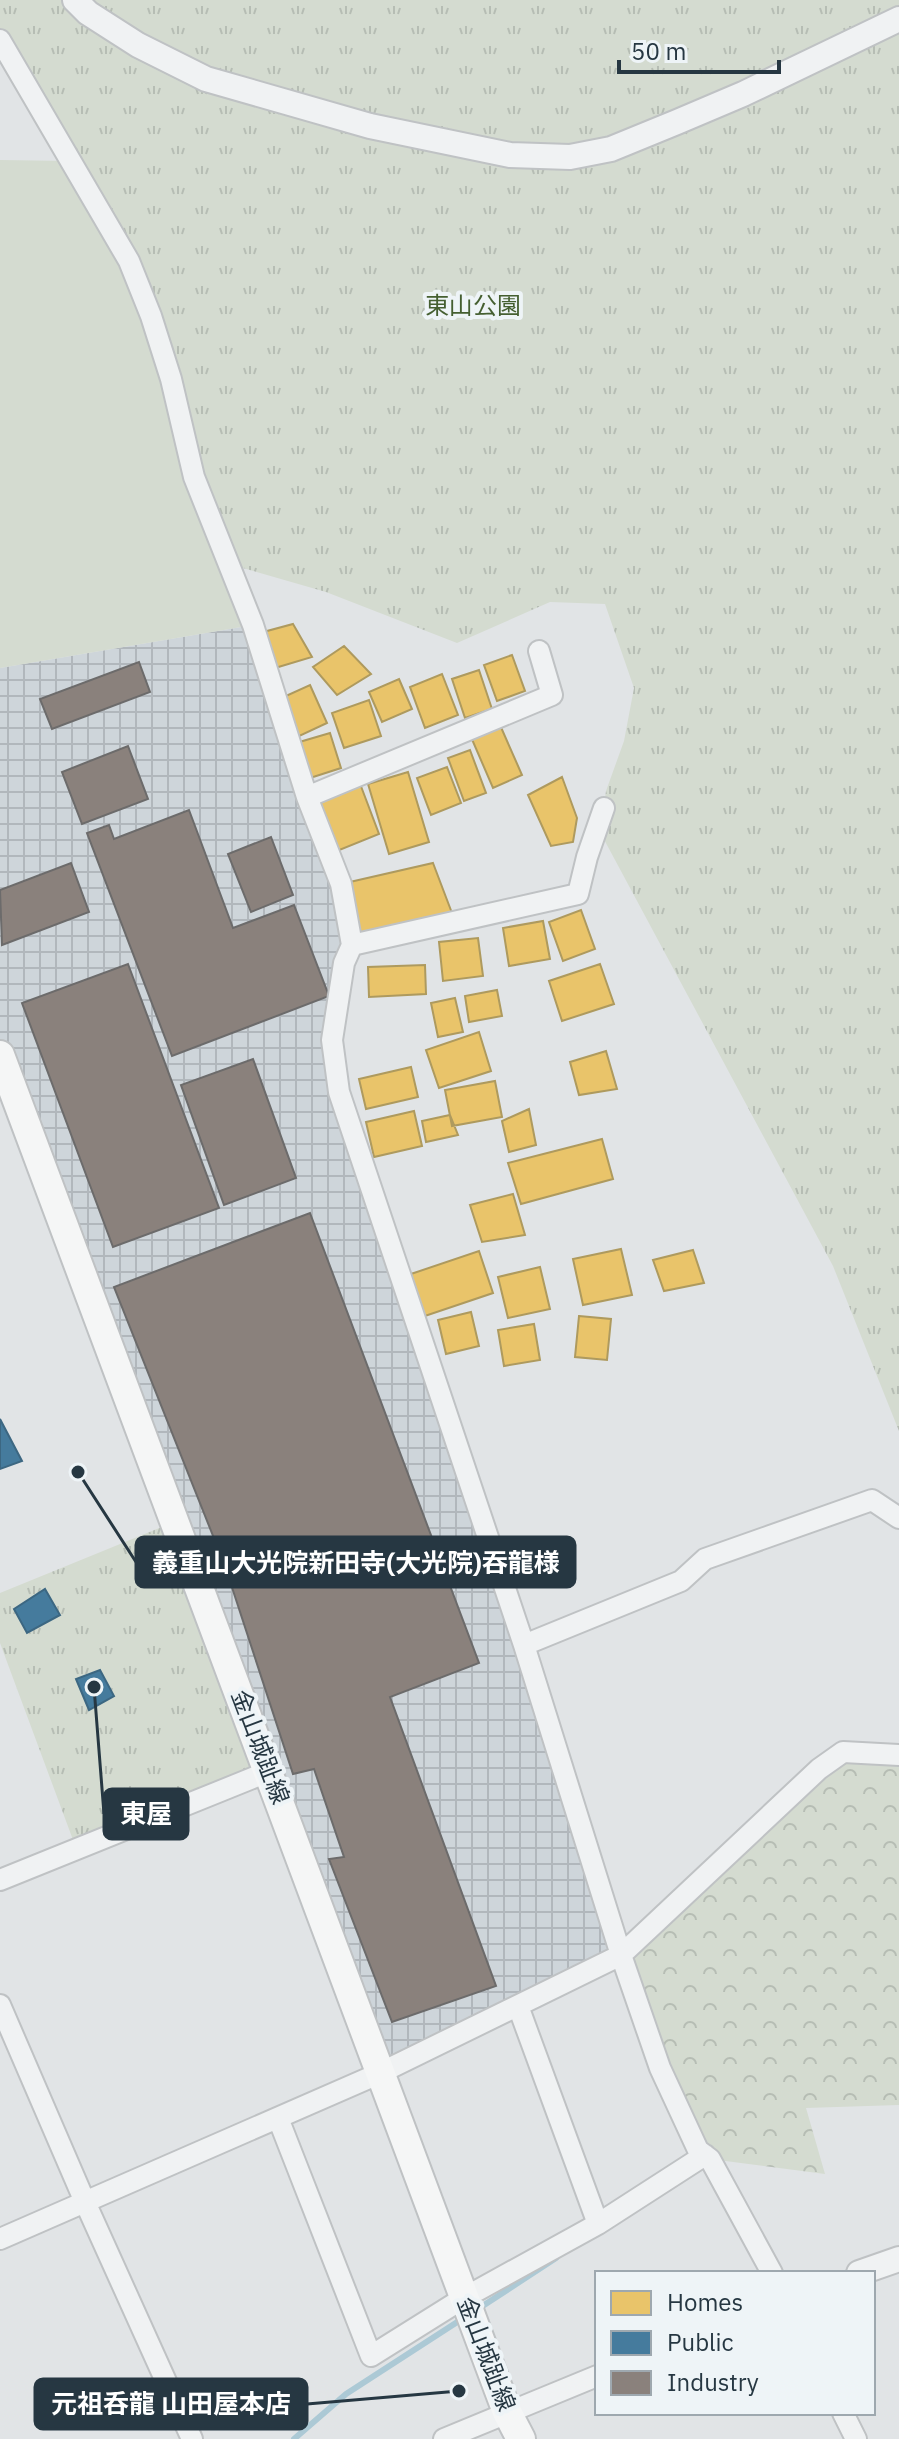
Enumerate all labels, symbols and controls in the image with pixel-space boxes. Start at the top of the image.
scale bar [619,24,779,74]
text: 50 m [631,35,686,67]
park label: 東山公園 [425,289,521,321]
callout: 義重山大光院新田寺(大光院)吞龍様 [136,1537,575,1587]
text: 義重山大光院新田寺(大光院)吞龍様 [152,1545,560,1579]
street label: 金山城趾線 [224,1685,297,1808]
callout: 東屋 [104,1789,188,1839]
text: 東屋 [120,1796,172,1830]
legend [595,2271,875,2415]
text: Homes [667,2286,743,2318]
street label: 金山城趾線 [450,2292,523,2415]
text: Public [667,2326,734,2358]
text: Industry [667,2366,759,2398]
callout: 元祖呑龍 山田屋本店 [35,2379,307,2429]
text: 元祖呑龍 山田屋本店 [51,2386,291,2420]

